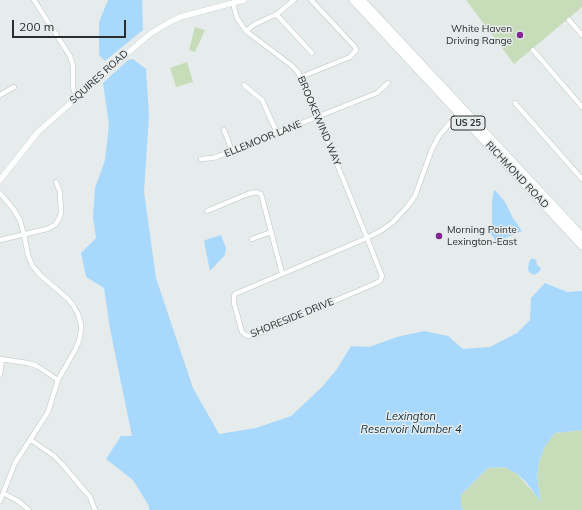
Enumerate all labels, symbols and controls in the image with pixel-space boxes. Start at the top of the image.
scale bar [14,12,128,38]
text: 200 m [19,19,54,34]
place label: White Haven Driving Range [446,23,512,46]
marker: White Haven Driving Range [515,30,525,40]
street label: SQUIRES ROAD [67,48,131,106]
street label: BROOKEWIND WAY [295,75,343,167]
road number: US 25 [451,116,485,130]
street label: ELLEMOOR LANE [223,118,303,160]
street label: RICHMOND ROAD [483,139,551,211]
place label: Morning Pointe Lexington-East [447,224,517,248]
marker: Morning Pointe Lexington-East [434,231,444,241]
street label: SHORESIDE DRIVE [249,296,335,340]
water label: Lexington Reservoir Number 4 [360,410,462,436]

